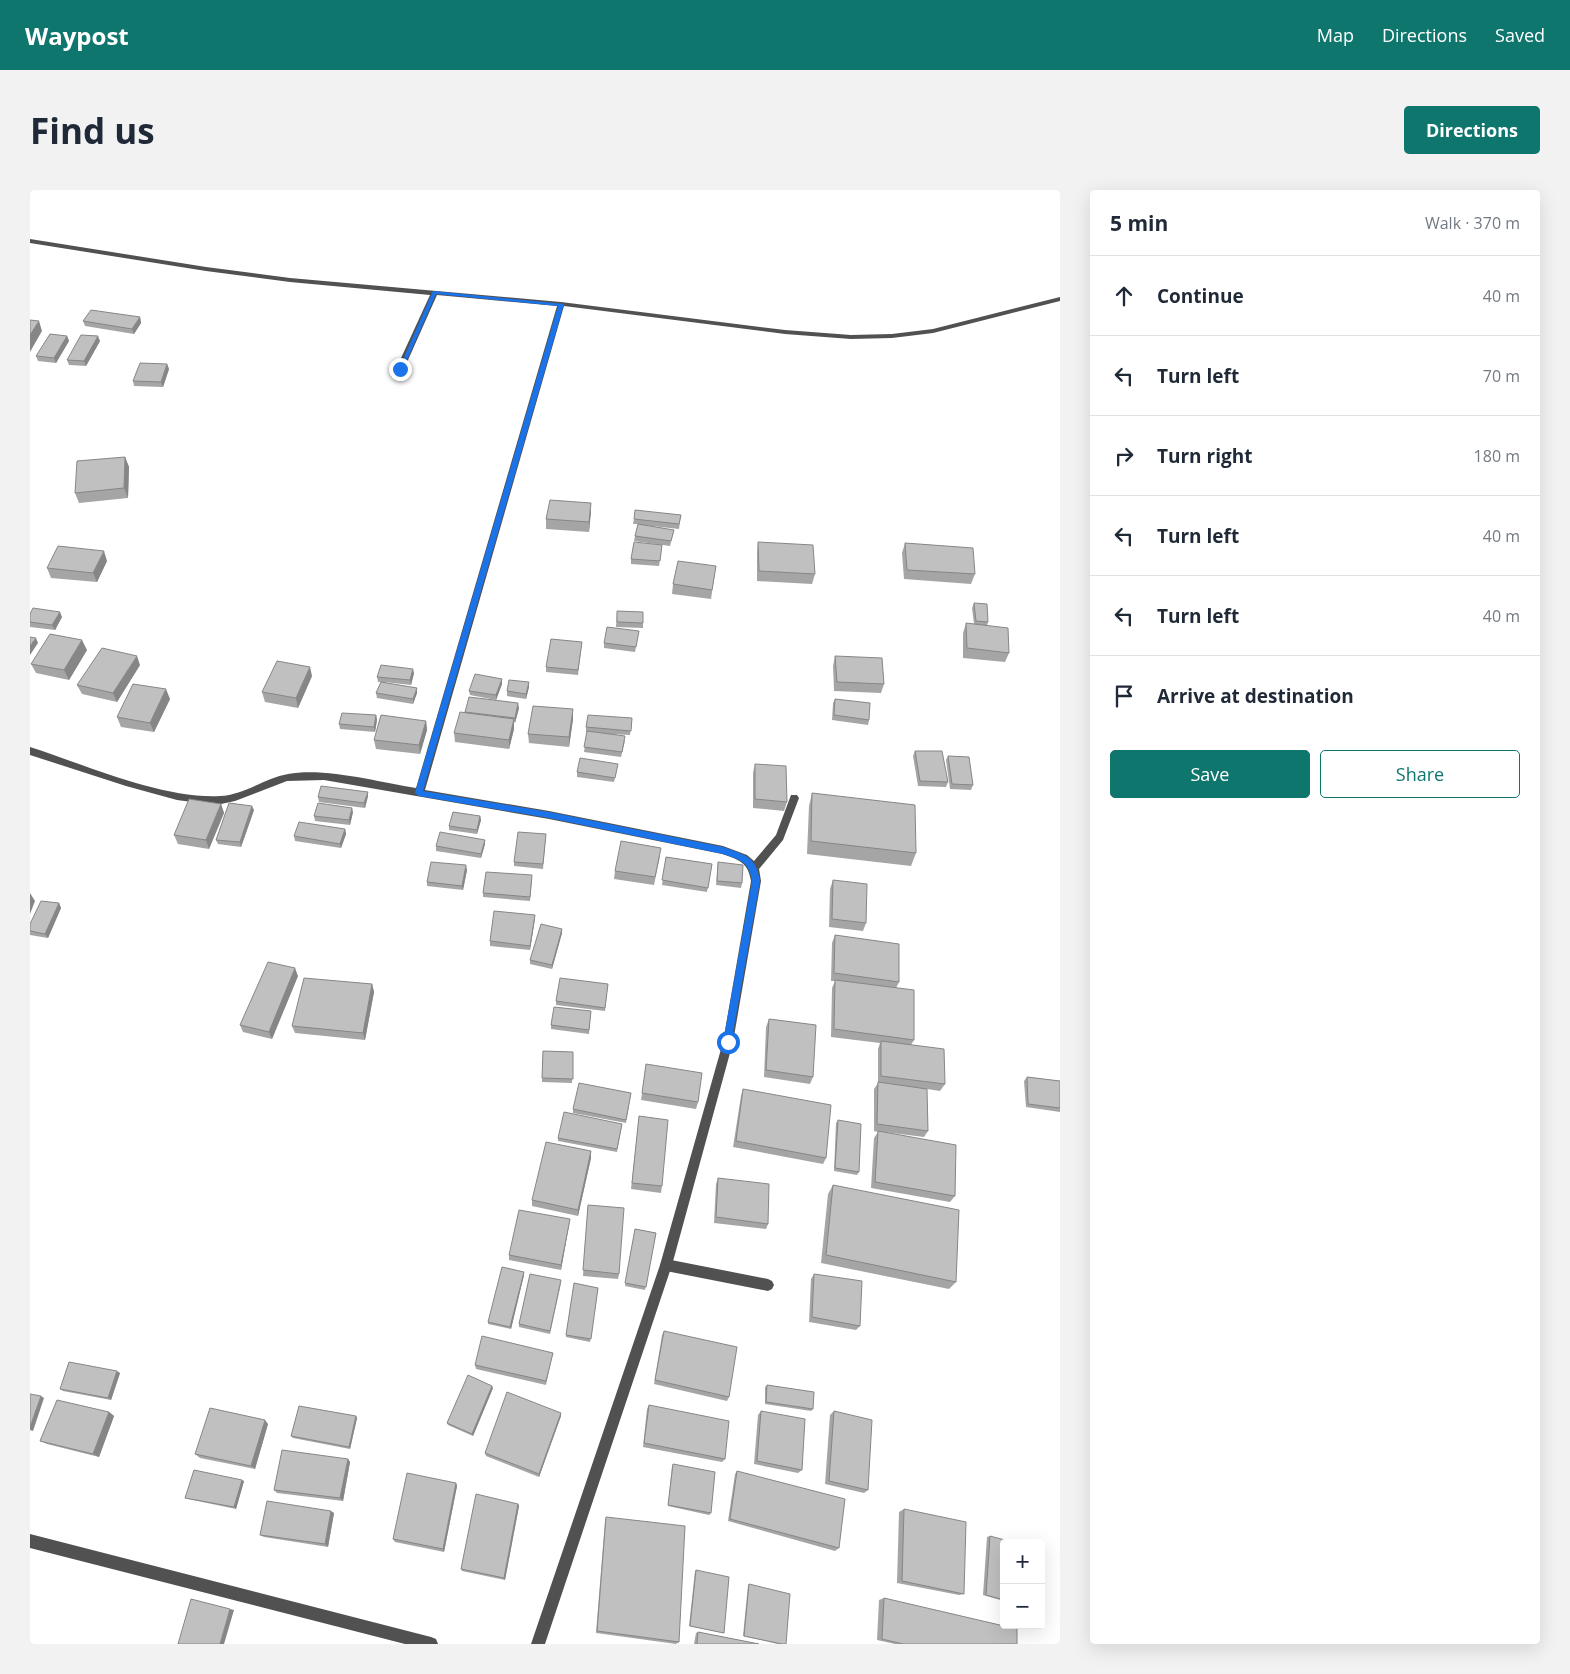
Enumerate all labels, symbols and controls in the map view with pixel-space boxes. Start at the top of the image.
text: Waypost [25,19,129,52]
text: Map [1317,23,1354,47]
text: Directions [1382,23,1467,47]
text: Saved [1495,23,1545,47]
button: Directions [1404,106,1540,154]
text: Find us [30,107,155,154]
text: 5 min [1110,209,1168,237]
text: Walk · 370 m [1425,212,1520,234]
icon: ahead [1110,282,1138,310]
text: Continue [1157,283,1244,309]
text: 40 m [1483,285,1520,307]
route end [389,358,412,381]
icon: left [1110,362,1138,390]
text: Turn left [1157,363,1239,389]
text: 70 m [1483,365,1520,387]
icon: right [1110,442,1138,470]
text: Turn right [1157,443,1252,469]
text: 180 m [1474,445,1520,467]
icon: left [1110,522,1138,550]
text: Turn left [1157,523,1239,549]
text: 40 m [1483,525,1520,547]
icon: left [1110,602,1138,630]
text: Turn left [1157,603,1239,629]
text: 40 m [1483,605,1520,627]
icon: arrive [1110,682,1138,710]
text: Arrive at destination [1157,683,1354,709]
button: Save [1110,750,1310,798]
button: Share [1320,750,1520,798]
route start [717,1031,740,1054]
map controls [1000,1539,1045,1629]
button: + [1000,1539,1045,1584]
button: − [1000,1584,1045,1629]

